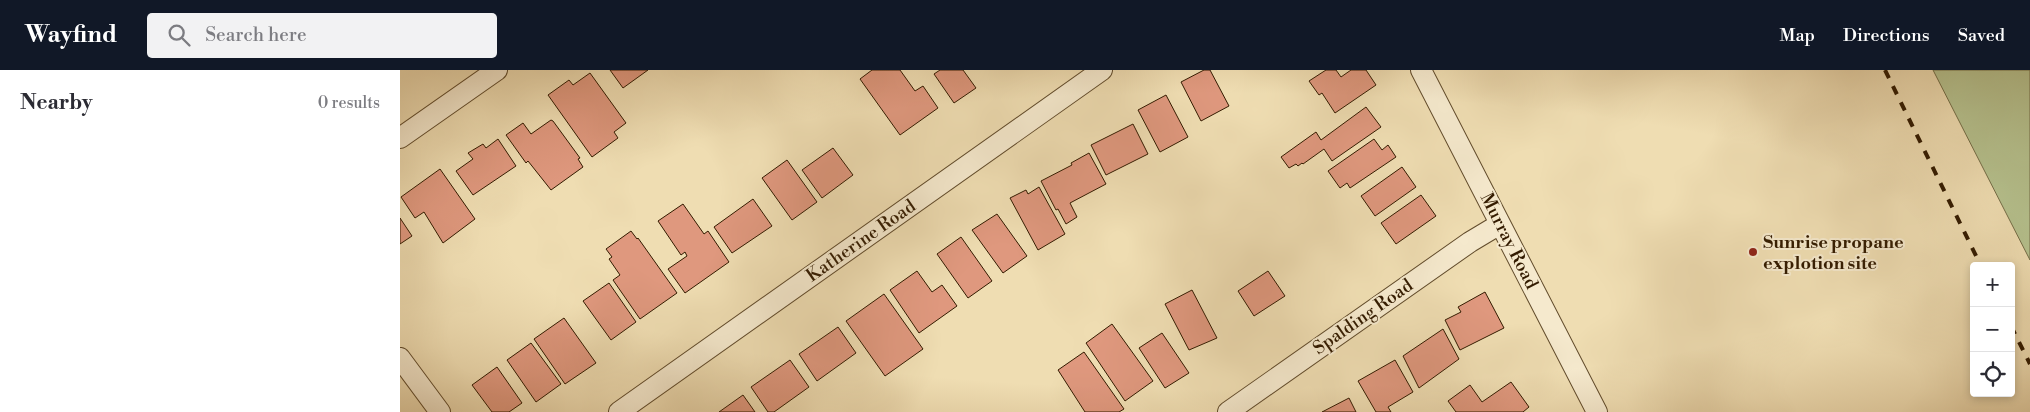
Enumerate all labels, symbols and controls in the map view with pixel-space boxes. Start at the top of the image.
search box [147,13,497,58]
text: Wayfind [25,20,117,50]
icon: search [165,21,193,49]
text: Search here [205,23,307,47]
text: Map [1779,24,1815,47]
text: Directions [1843,24,1930,47]
text: Saved [1958,24,2005,47]
text: Nearby [20,90,93,116]
text: 0 results [318,93,380,113]
street label: Murray Road [1475,189,1543,294]
street label: Katherine Road [802,194,921,287]
place label: Sunrise propane explotion site [1763,231,1904,275]
marker: Sunrise propane explotion site [1747,246,1759,258]
map controls [1970,262,2015,397]
button: + [1970,262,2015,307]
street label: Spalding Road [1309,274,1418,360]
button: − [1970,307,2015,352]
button: locate [1970,352,2015,397]

